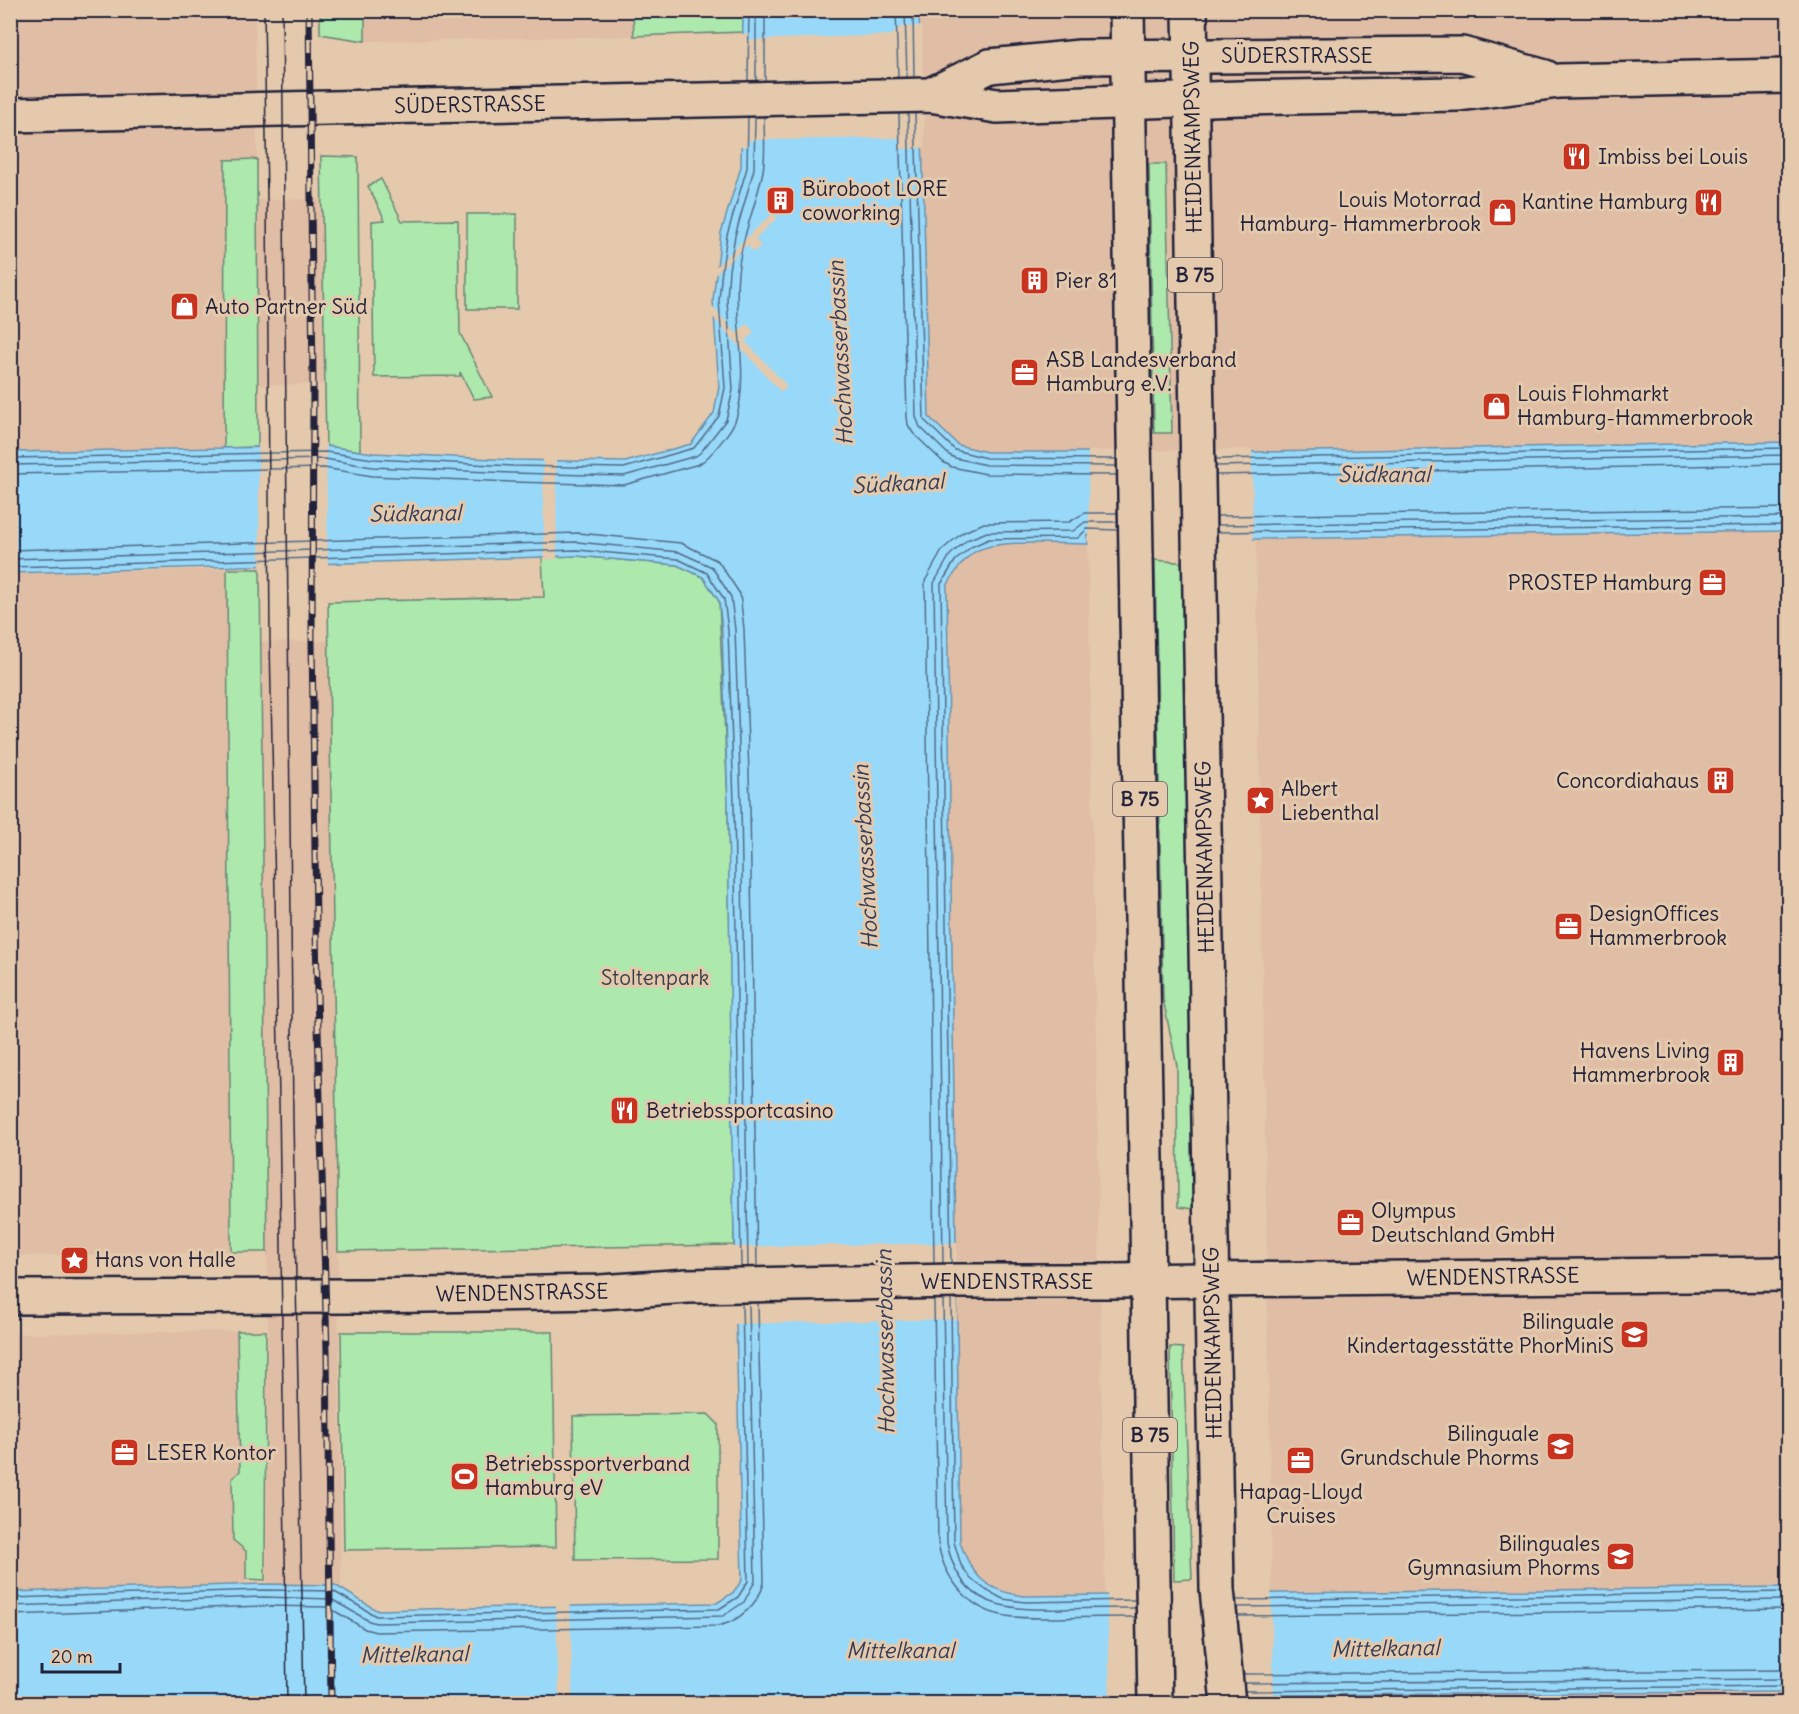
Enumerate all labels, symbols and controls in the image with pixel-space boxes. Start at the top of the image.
street label: HEIDENKAMPSWEG [1177,41,1208,233]
street label: SÜDERSTRASSE [1221,42,1373,69]
street label: SÜDERSTRASSE [394,90,546,119]
restaurant icon: Imbiss bei Louis [1561,141,1593,173]
place label: Imbiss bei Louis [1598,143,1748,170]
place label: Büroboot LORE coworking [802,175,948,226]
building icon: Büroboot LORE coworking [765,185,797,217]
place label: Louis Motorrad Hamburg- Hammerbrook [1240,186,1481,237]
restaurant icon: Kantine Hamburg [1693,186,1725,218]
place label: Kantine Hamburg [1522,188,1688,215]
shop icon: Louis Motorrad Hamburg- Hammerbrook [1486,196,1518,228]
road number: B 75 [1168,258,1222,292]
water label: Hochwasserbassin [821,259,859,446]
building icon: Pier 81 [1018,265,1050,297]
place label: Pier 81 [1055,267,1118,294]
shop icon: Auto Partner Süd [168,291,200,323]
place label: Auto Partner Süd [205,293,368,320]
place label: ASB Landesverband Hamburg e.V. [1046,346,1237,397]
office icon: ASB Landesverband Hamburg e.V. [1009,356,1041,388]
place label: Louis Flohmarkt Hamburg-Hammerbrook [1517,380,1753,431]
shop icon: Louis Flohmarkt Hamburg-Hammerbrook [1480,390,1512,422]
water label: Südkanal [1338,460,1433,488]
water label: Südkanal [851,466,948,499]
water label: Südkanal [369,498,464,528]
office icon: PROSTEP Hamburg [1697,567,1729,599]
place label: PROSTEP Hamburg [1508,569,1692,596]
street label: HEIDENKAMPSWEG [1189,761,1220,953]
water label: Hochwasserbassin [846,763,884,950]
building icon: Concordiahaus [1704,765,1736,797]
place label: Concordiahaus [1556,767,1699,794]
place label: Albert Liebenthal [1281,775,1379,826]
road number: B 75 [1113,782,1167,816]
place icon: Albert Liebenthal [1244,785,1276,817]
place label: DesignOffices Hammerbrook [1589,900,1727,951]
office icon: DesignOffices Hammerbrook [1552,910,1584,942]
park label: Stoltenpark [601,964,709,991]
place label: Havens Living Hammerbrook [1572,1037,1710,1088]
building icon: Havens Living Hammerbrook [1715,1047,1747,1079]
restaurant icon: Betriebssportcasino [609,1095,641,1127]
place label: Betriebssportcasino [646,1097,834,1124]
place label: Olympus Deutschland GmbH [1371,1197,1555,1248]
office icon: Olympus Deutschland GmbH [1334,1207,1366,1239]
place icon: Hans von Halle [58,1244,90,1276]
place label: Hans von Halle [95,1246,236,1273]
street label: HEIDENKAMPSWEG [1197,1247,1228,1439]
water label: Hochwasserbassin [869,1248,901,1435]
street label: WENDENSTRASSE [1406,1261,1580,1292]
street label: WENDENSTRASSE [921,1268,1093,1295]
street label: WENDENSTRASSE [435,1277,609,1308]
place label: Bilinguale Kindertagesstätte PhorMiniS [1346,1308,1614,1359]
school or university icon: Bilinguale Kindertagesstätte PhorMiniS [1619,1318,1651,1350]
road number: B 75 [1123,1418,1177,1452]
place label: Bilinguale Grundschule Phorms [1340,1420,1539,1471]
school or university icon: Bilinguale Grundschule Phorms [1544,1430,1576,1462]
office icon: LESER Kontor [109,1437,141,1469]
place label: LESER Kontor [146,1439,276,1466]
office icon: Hapag-Lloyd Cruises [1285,1445,1317,1477]
place label: Betriebssportverband Hamburg eV [485,1450,690,1501]
sports icon: Betriebssportverband Hamburg eV [448,1460,480,1492]
place label: Hapag-Lloyd Cruises [1239,1478,1363,1529]
place label: Bilinguales Gymnasium Phorms [1407,1530,1600,1581]
school or university icon: Bilinguales Gymnasium Phorms [1605,1540,1637,1572]
water label: Mittelkanal [1331,1633,1442,1663]
scale bar [42,1636,120,1674]
water label: Mittelkanal [846,1636,957,1664]
water label: Mittelkanal [360,1639,471,1669]
text: 20 m [51,1645,93,1668]

